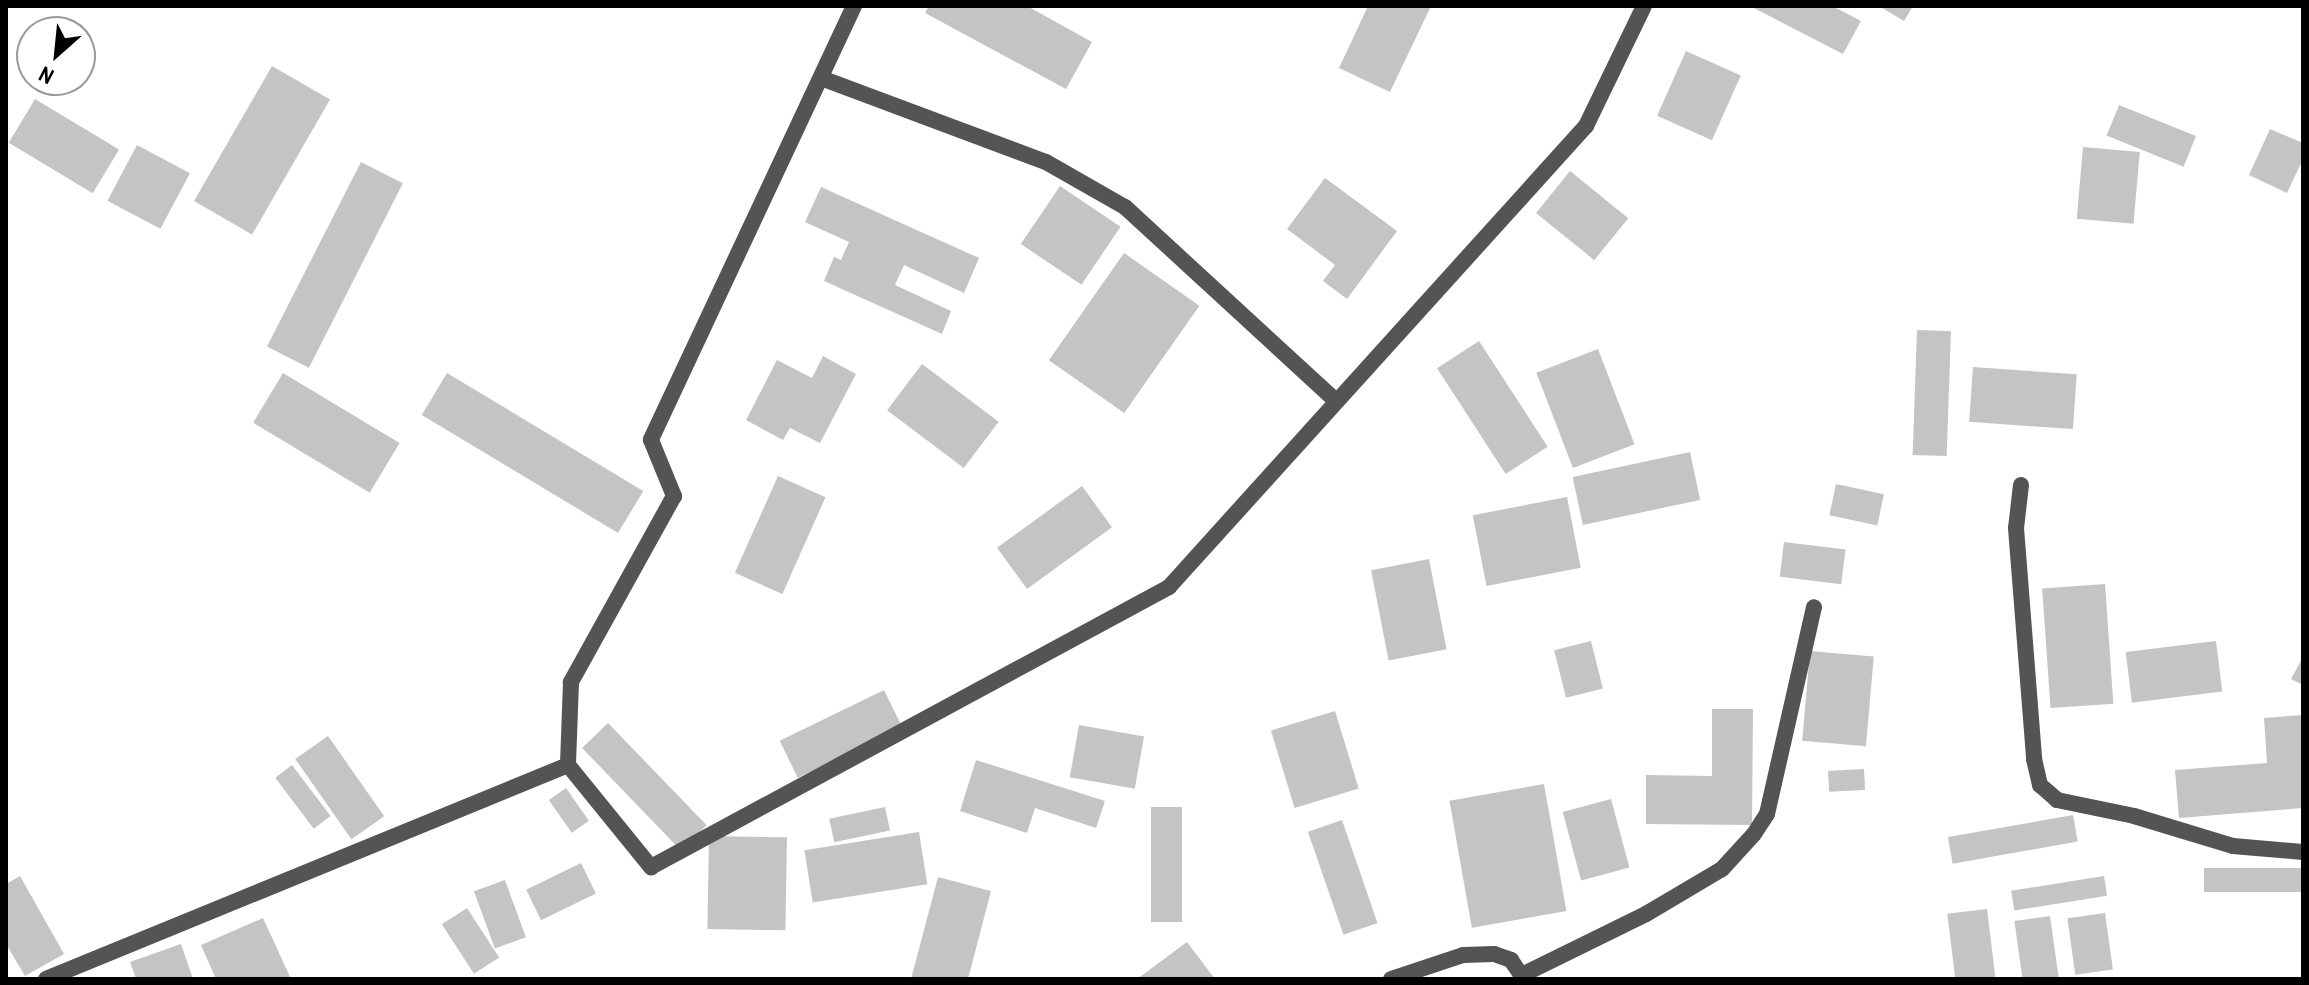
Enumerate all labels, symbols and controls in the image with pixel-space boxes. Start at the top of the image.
north arrow [16,16,96,96]
text: N [33,59,59,92]

